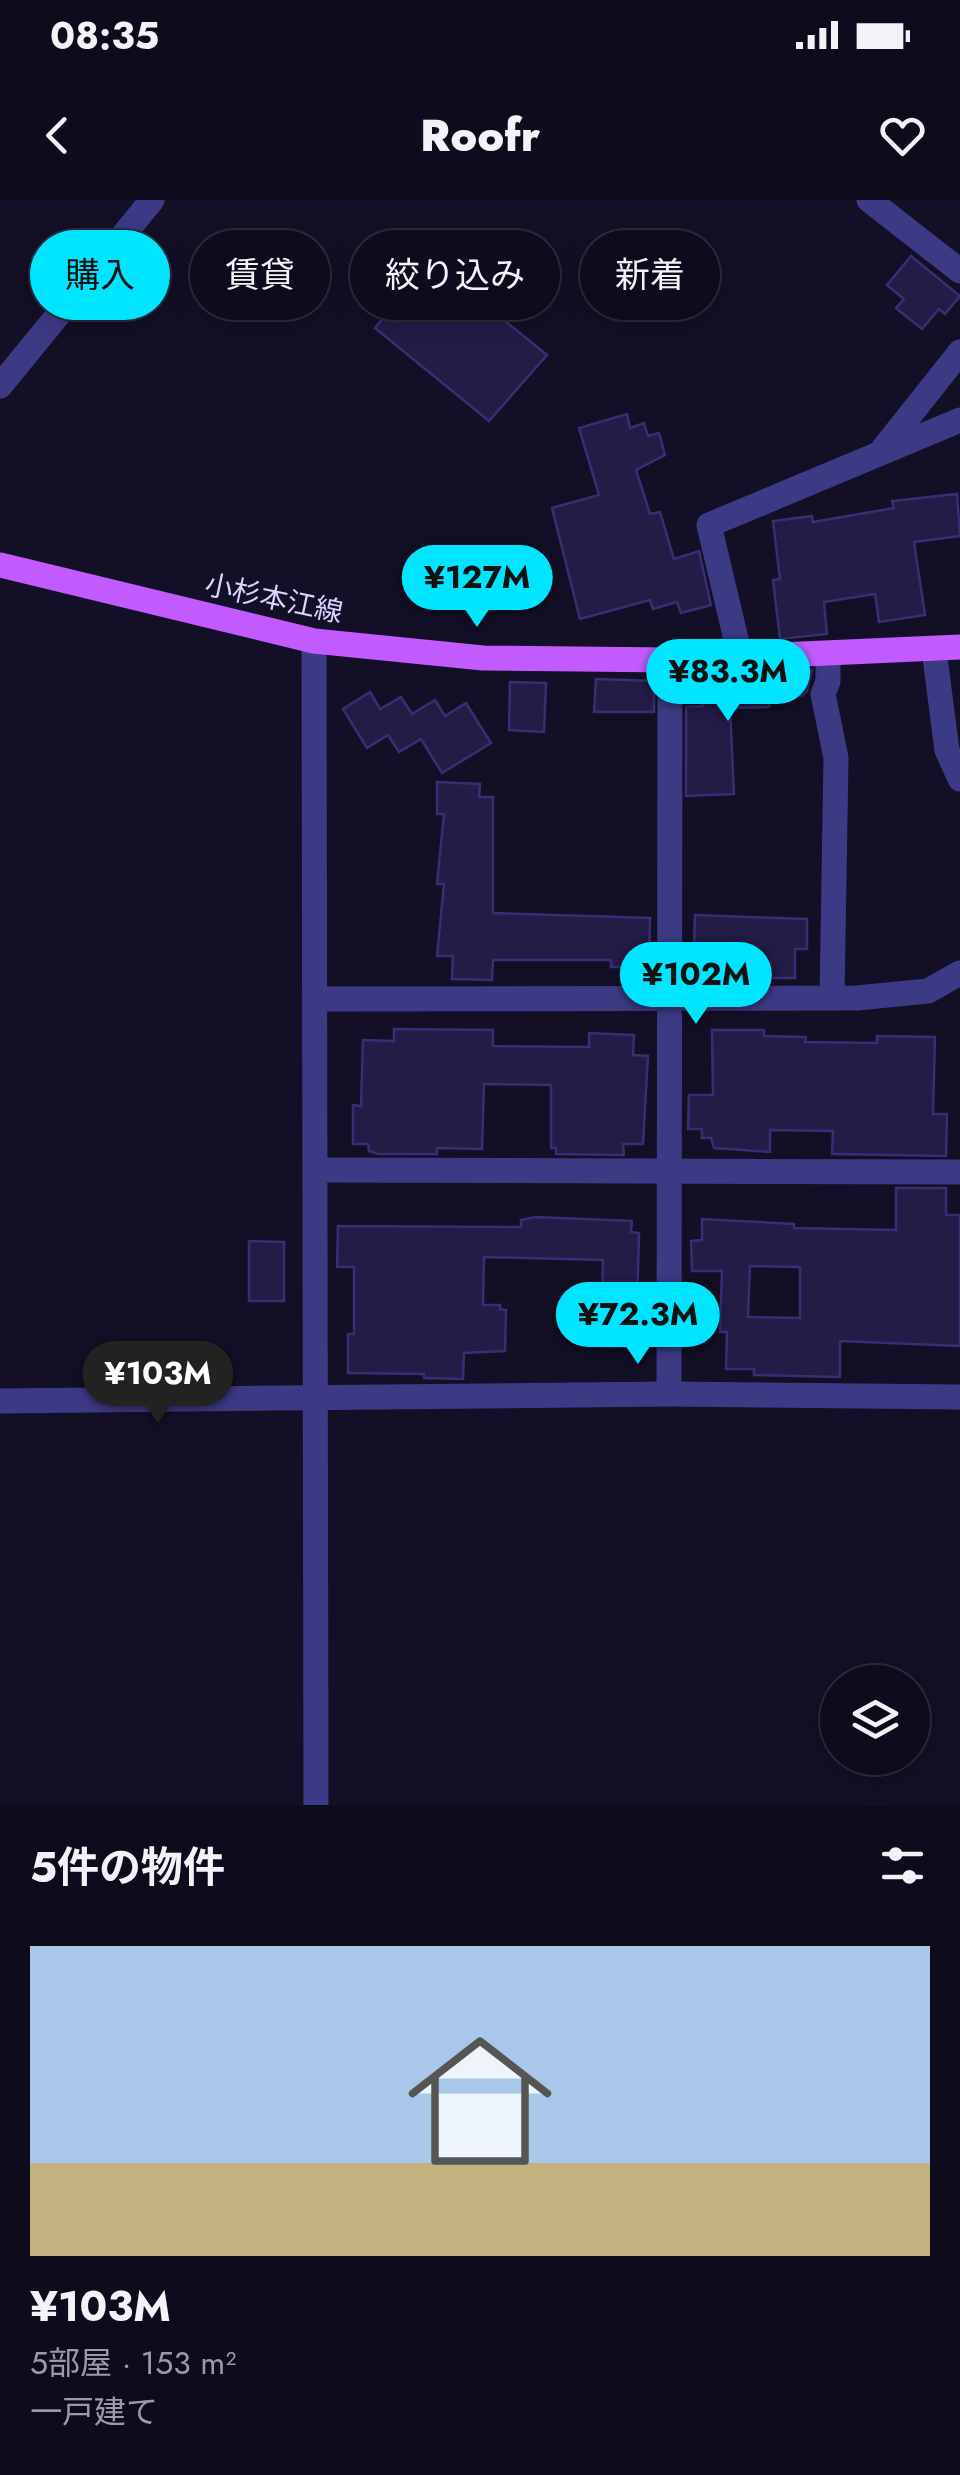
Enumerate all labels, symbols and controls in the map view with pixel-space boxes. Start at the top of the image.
text: 08:35 [50,8,159,63]
text: Roofr [420,103,540,168]
icon: back [30,108,85,163]
icon: heart [875,108,930,163]
chip: 購入 [30,230,170,320]
chip: 賃貸 [190,230,330,320]
chip: 絞り込み [350,230,560,320]
chip: 新着 [580,230,720,320]
pin: ¥127M [407,545,547,630]
text: ¥127M [424,554,530,600]
street label: 小杉本江線 [201,564,347,633]
pin: ¥83.3M [647,639,809,724]
text: ¥83.3M [668,648,788,694]
pin: ¥102M [626,942,766,1027]
text: ¥102M [642,951,750,997]
pin: ¥72.3M [557,1282,719,1367]
text: ¥72.3M [578,1291,698,1337]
pin: ¥103M [88,1341,228,1426]
text: ¥103M [104,1350,212,1396]
map controls [820,1665,930,1775]
button: layers [820,1665,930,1775]
text: 5件の物件 [30,1837,225,1898]
icon: filters [875,1838,930,1893]
icon: home [390,2011,570,2191]
text: ¥103M [30,2276,171,2337]
text: 5部屋 · 153 m² [30,2340,236,2386]
text: 一戸建て [30,2389,158,2435]

